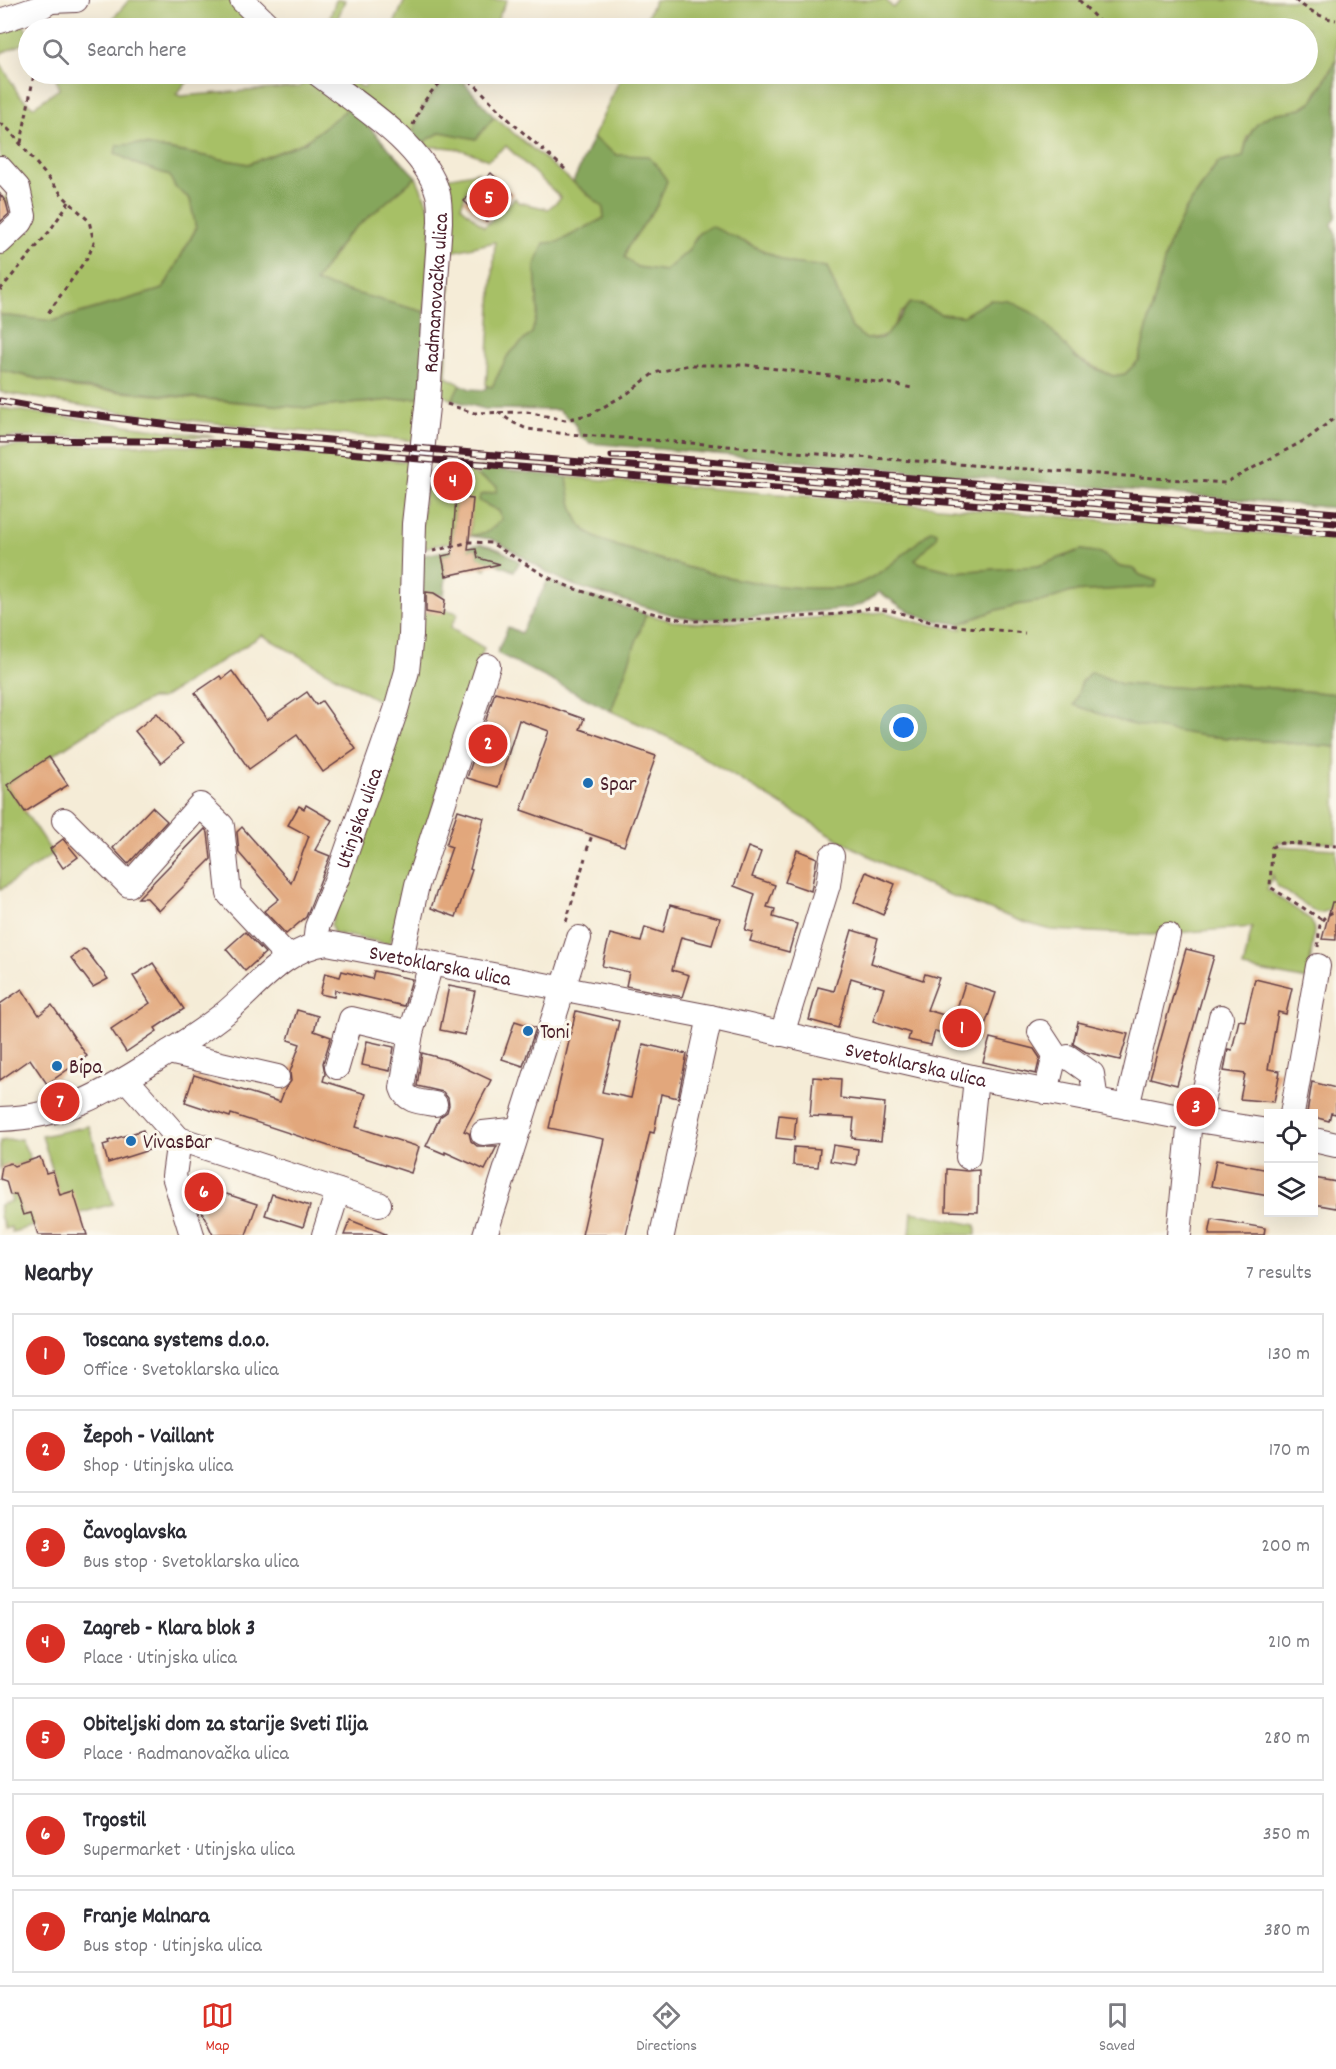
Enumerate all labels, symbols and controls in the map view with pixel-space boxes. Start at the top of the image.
search box [18,18,1318,84]
icon: search [39,35,72,68]
text: Search here [87,36,186,67]
pin: 5 [470,176,508,220]
street label: Radmanovačka ulica [418,212,458,374]
pin: 4 [434,458,472,504]
your location [889,713,918,742]
pin: 2 [468,722,508,766]
street label: Utinjska ulica [330,763,393,873]
place label: Spar [600,771,637,801]
marker: Spar [581,776,595,790]
street label: Svetoklarska ulica [366,939,514,996]
pin: 1 [942,1006,982,1050]
place label: Toni [540,1019,570,1049]
marker: Toni [521,1024,535,1038]
street label: Svetoklarska ulica [842,1036,990,1098]
place label: Bipa [69,1054,103,1084]
marker: Bipa [50,1059,64,1073]
pin: 7 [40,1080,80,1124]
pin: 3 [1176,1084,1216,1130]
map controls [1264,1109,1318,1217]
button: locate [1264,1109,1318,1163]
place label: VivasBar [143,1129,212,1159]
marker: VivasBar [124,1134,138,1148]
button: layers [1264,1163,1318,1217]
pin: 6 [184,1170,224,1214]
text: Nearby [24,1256,92,1293]
text: 7 results [1246,1260,1312,1288]
text: Toscana systems d.o.o. [83,1326,269,1357]
text: 1 [43,1341,48,1369]
text: 130 m [1268,1341,1310,1369]
text: Office · Svetoklarska ulica [83,1357,279,1385]
text: Žepoh - Vaillant [83,1422,214,1453]
text: 2 [41,1437,50,1465]
text: 170 m [1269,1437,1310,1465]
text: Shop · Utinjska ulica [83,1453,233,1481]
text: Čavoglavska [83,1518,186,1549]
text: 3 [41,1533,50,1561]
text: 200 m [1261,1533,1310,1561]
text: Bus stop · Svetoklarska ulica [83,1549,299,1577]
text: Zagreb - Klara blok 3 [83,1614,255,1645]
text: 4 [41,1629,50,1657]
text: 210 m [1268,1629,1310,1657]
text: Place · Utinjska ulica [83,1645,237,1673]
text: Obiteljski dom za starije Sveti Ilija [83,1710,368,1741]
text: 5 [41,1725,50,1753]
text: 280 m [1264,1725,1310,1753]
text: Place · Radmanovačka ulica [83,1741,289,1769]
text: Trgostil [83,1806,146,1837]
text: 6 [41,1821,50,1849]
text: 350 m [1263,1821,1310,1849]
text: Supermarket · Utinjska ulica [83,1837,295,1865]
text: Franje Malnara [83,1902,209,1933]
text: 7 [42,1917,49,1945]
text: 380 m [1264,1917,1310,1945]
text: Bus stop · Utinjska ulica [83,1933,262,1961]
tab: Map [201,1999,234,2058]
tab: Directions [636,1999,697,2058]
tab: Saved [1099,1999,1135,2058]

